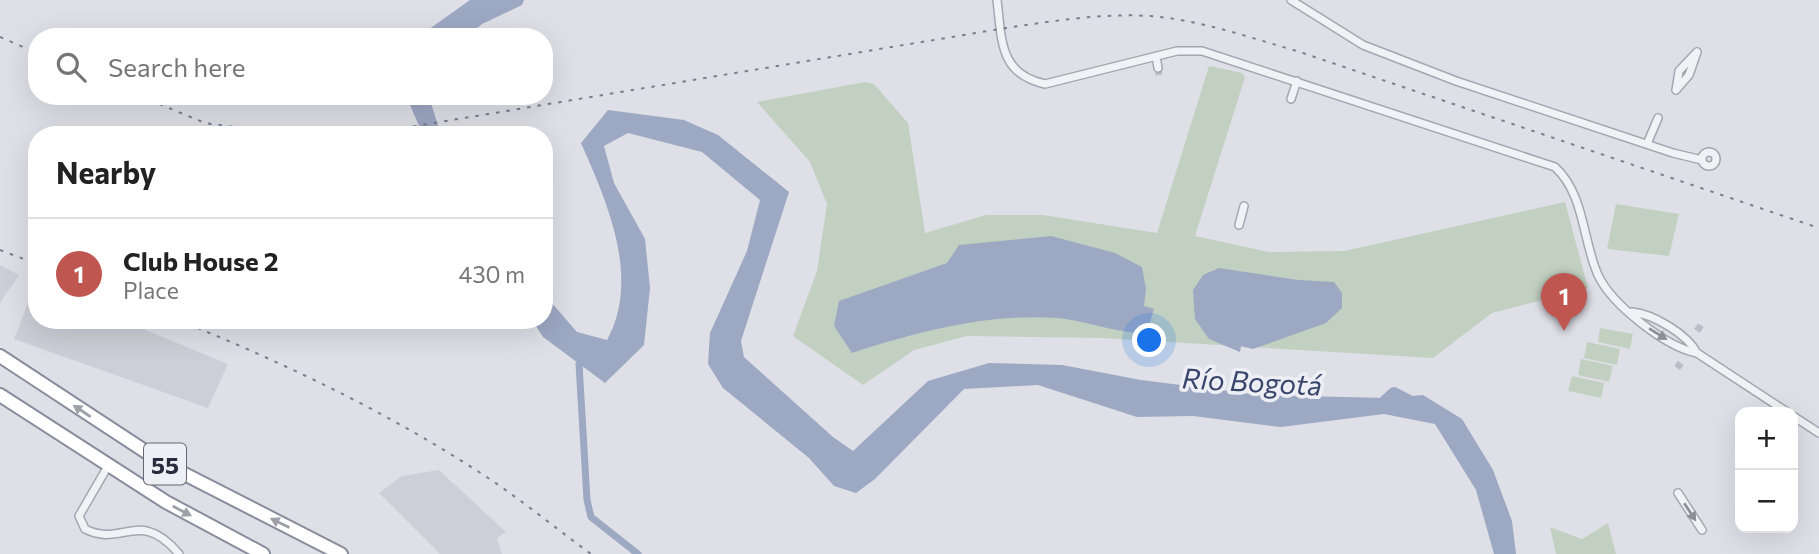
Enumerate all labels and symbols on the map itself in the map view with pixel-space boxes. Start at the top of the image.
pin: 1 [1541,273,1587,331]
your location [1132,323,1166,357]
one-way arrow [1648,327,1667,340]
water label: Río Bogotá [1181,360,1323,402]
one-way arrow [73,404,91,418]
road number: 55 [144,444,186,485]
one-way arrow [1683,502,1696,522]
one-way arrow [172,504,192,516]
one-way arrow [270,517,290,529]

